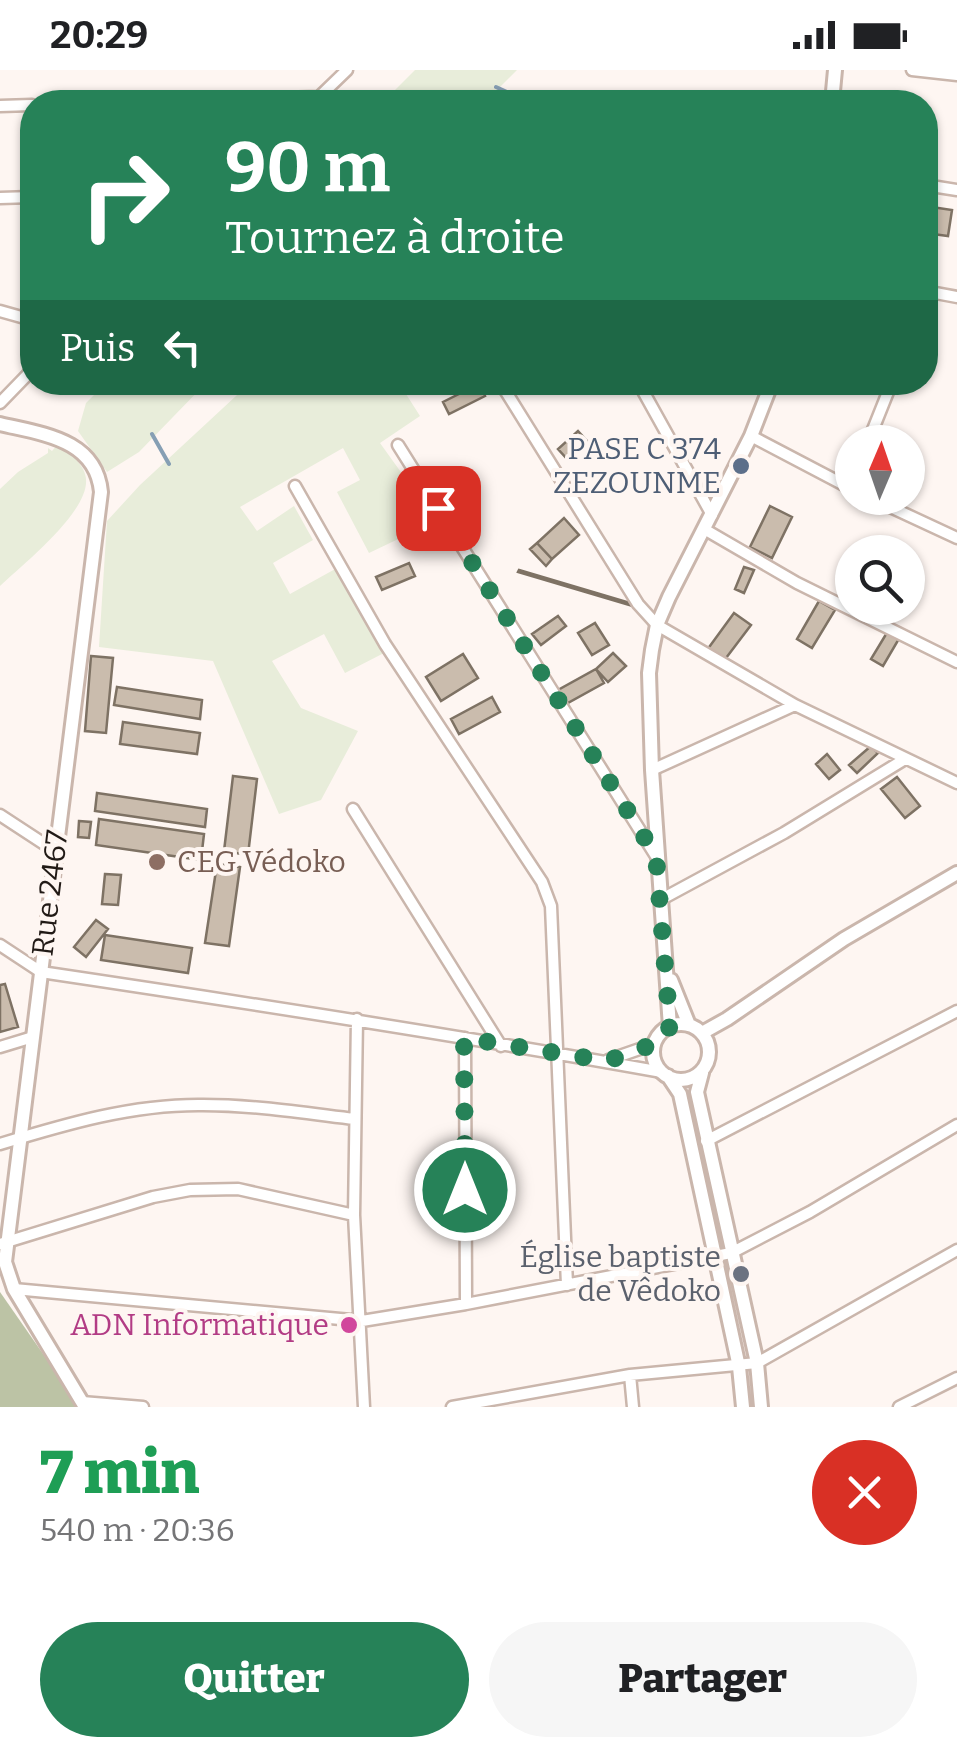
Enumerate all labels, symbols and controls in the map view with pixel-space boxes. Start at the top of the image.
text: 20:29 [50,12,148,58]
text: 90 m [225,126,390,210]
icon: right [60,130,190,260]
text: Tournez à droite [225,211,565,265]
icon: left [155,320,210,375]
text: Puis [60,325,135,371]
north arrow [835,425,925,515]
map controls [835,425,925,625]
place label: PASE C 374 ZEZOUNME [553,431,721,501]
marker: PASE C 374 ZEZOUNME [730,455,752,477]
pin [396,466,481,551]
icon: arrive [411,481,466,536]
button: search [835,535,925,625]
street label: Rue 2467 [24,828,76,958]
place label: CEG Védoko [177,844,346,880]
marker: CEG Védoko [146,851,168,873]
position arrow [413,1138,517,1242]
place label: Église baptiste de Vêdoko [520,1239,721,1309]
marker: Église baptiste de Vêdoko [730,1263,752,1285]
place label: ADN Informatique [70,1307,329,1343]
marker: ADN Informatique [338,1314,360,1336]
text: 7 min [40,1437,199,1509]
button: close [812,1440,917,1545]
text: 540 m · 20:36 [40,1511,234,1549]
button: Quitter [40,1622,469,1737]
button: Partager [489,1622,917,1737]

